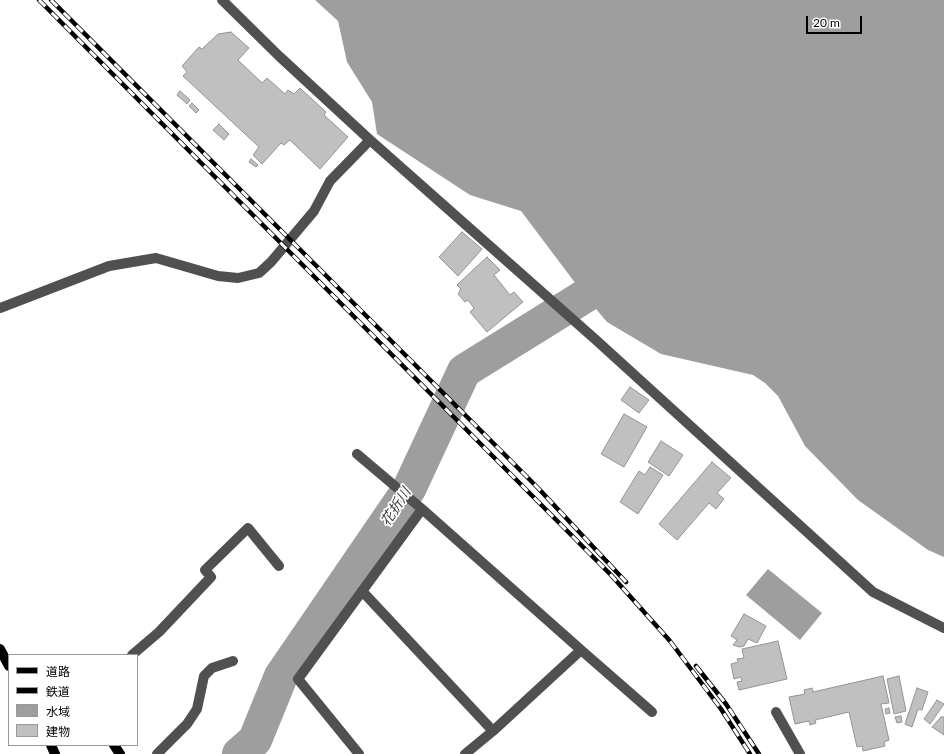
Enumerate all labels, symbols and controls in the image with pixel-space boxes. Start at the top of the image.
scale bar [808,8,864,34]
text: 20 m [813,15,840,30]
water label: 花折川 [378,485,414,529]
legend [8,654,138,746]
text: 道路 [46,664,70,679]
text: 鉄道 [46,684,70,699]
text: 水域 [46,704,70,719]
text: 建物 [46,724,70,739]

